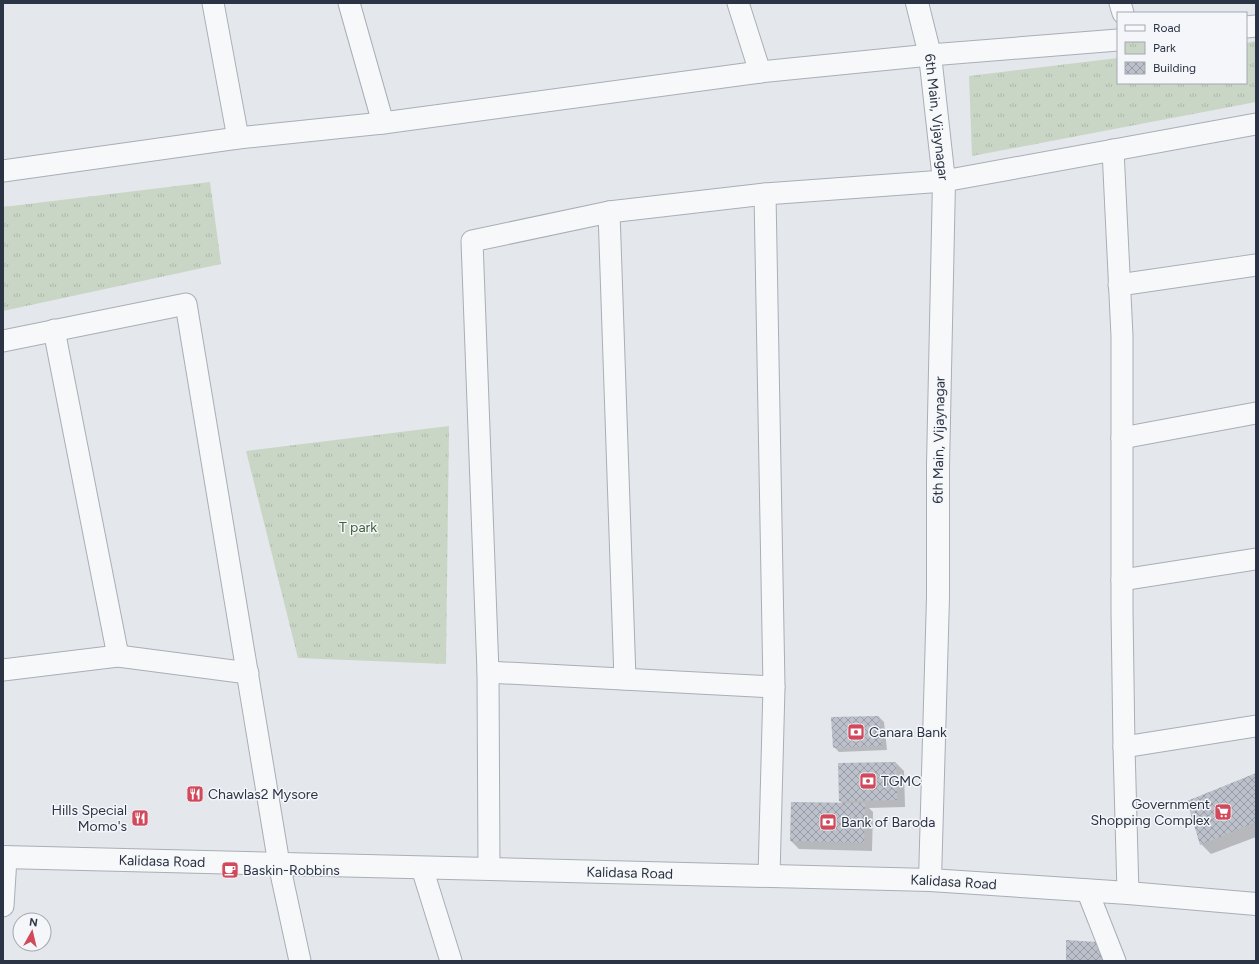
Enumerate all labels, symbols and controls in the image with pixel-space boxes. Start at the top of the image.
legend [1117,12,1247,84]
text: Road [1153,21,1181,35]
text: Park [1153,41,1176,55]
street label: 6th Main, Vijaynagar [921,53,952,182]
text: Building [1153,61,1196,75]
street label: 6th Main, Vijaynagar [929,376,949,504]
park label: T park [339,519,377,536]
bank icon: Canara Bank [846,722,866,742]
place label: Canara Bank [869,724,947,741]
bank icon: TGMC [858,771,878,791]
place label: TGMC [881,773,921,790]
restaurant icon: Chawlas2 Mysore [185,784,205,804]
place label: Chawlas2 Mysore [208,786,319,803]
place label: Government Shopping Complex [1090,796,1210,829]
place label: Hills Special Momo's [52,802,127,835]
supermarket icon: Government Shopping Complex [1213,802,1233,822]
restaurant icon: Hills Special Momo's [130,808,150,828]
bank icon: Bank of Baroda [818,812,838,832]
place label: Bank of Baroda [841,814,935,831]
street label: Kalidasa Road [118,851,205,871]
cafe icon: Baskin-Robbins [220,860,240,880]
place label: Baskin-Robbins [243,862,340,879]
street label: Kalidasa Road [586,863,673,882]
street label: Kalidasa Road [910,871,997,893]
north arrow [12,912,52,952]
text: N [28,916,38,930]

